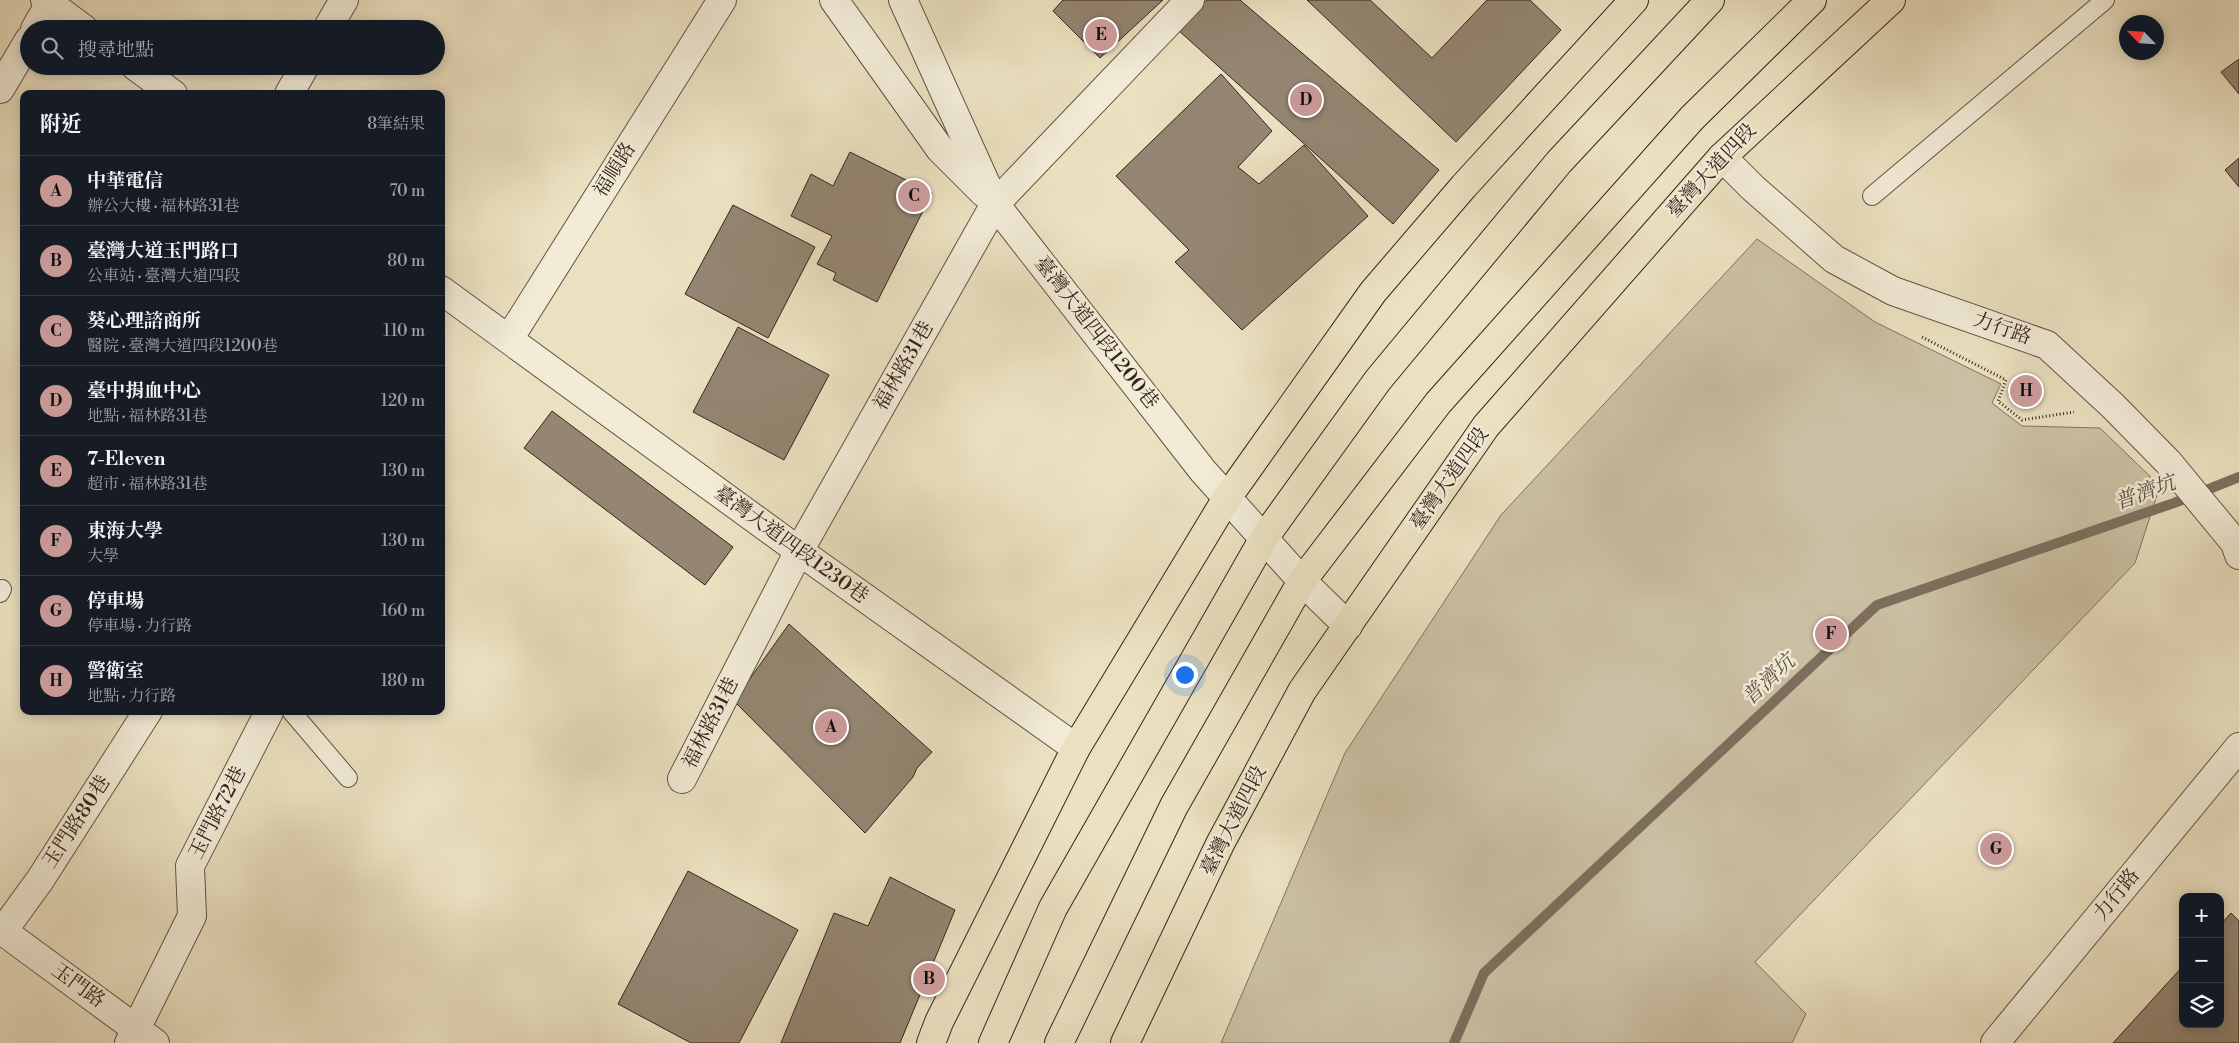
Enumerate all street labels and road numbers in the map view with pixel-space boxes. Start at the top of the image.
street label: 臺灣大道四段 [1662,119,1762,223]
street label: 福順路 [589,138,641,202]
street label: 臺灣大道四段1200巷 [1029,252,1163,414]
street label: 力行路 [1970,307,2034,351]
street label: 福林路31巷 [868,317,940,415]
street label: 臺灣大道四段 [1405,423,1495,535]
street label: 臺灣大道四段1230巷 [709,481,873,609]
street label: 福林路31巷 [677,673,745,773]
street label: 玉門路72巷 [184,762,252,864]
street label: 臺灣大道四段 [1196,762,1272,880]
street label: 玉門路80巷 [38,771,116,873]
street label: 力行路 [2088,864,2146,926]
street label: 玉門路 [46,958,110,1014]

